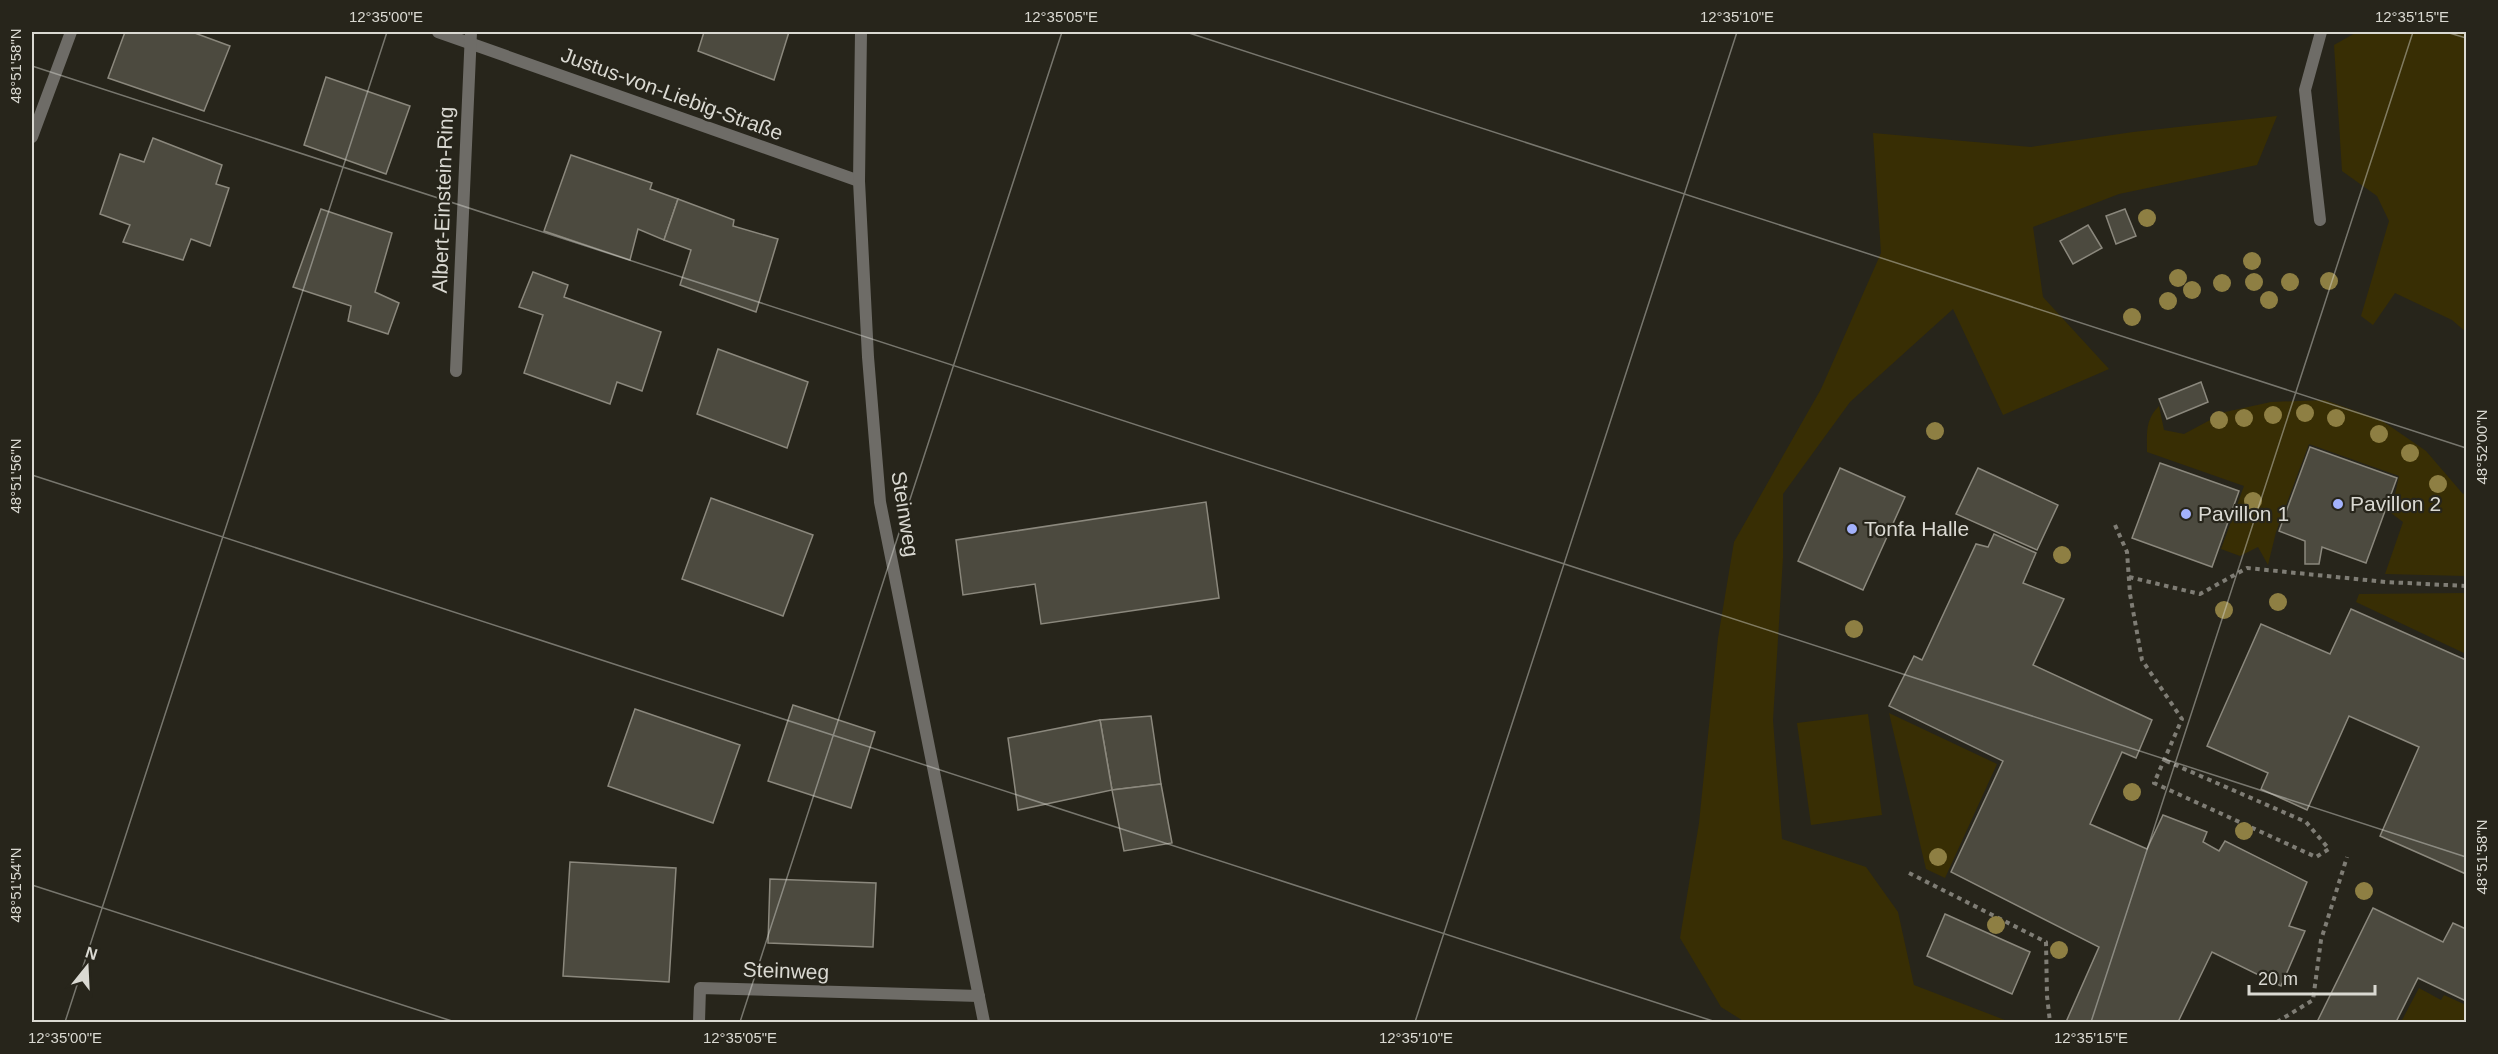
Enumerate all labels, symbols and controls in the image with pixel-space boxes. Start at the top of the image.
text: 12°35'00"E [349,8,423,25]
text: 12°35'05"E [1024,8,1098,25]
text: 12°35'10"E [1700,8,1774,25]
text: 12°35'15"E [2375,8,2449,25]
text: 48°51'58"N [7,28,24,104]
street label: Justus-von-Liebig-Straße [558,43,786,144]
street label: Albert-Einstein-Ring [428,106,457,294]
text: 48°52'00"N [2473,409,2490,485]
text: 48°51'56"N [7,438,24,514]
street label: Steinweg [887,469,924,558]
place label: Pavillon 2 [2350,492,2441,515]
marker: Pavillon 2 [2331,497,2345,511]
place label: Pavillon 1 [2198,502,2289,525]
marker: Pavillon 1 [2179,507,2193,521]
place label: Tonfa Halle [1864,517,1969,540]
marker: Tonfa Halle [1845,522,1859,536]
text: 48°51'58"N [2473,819,2490,895]
text: 48°51'54"N [7,847,24,923]
north arrow [57,937,117,997]
text: N [83,943,100,963]
street label: Steinweg [742,957,830,984]
scale bar [2249,958,2375,996]
text: 20 m [2258,969,2298,989]
text: 12°35'00"E [28,1029,102,1046]
text: 12°35'05"E [703,1029,777,1046]
text: 12°35'10"E [1379,1029,1453,1046]
text: 12°35'15"E [2054,1029,2128,1046]

